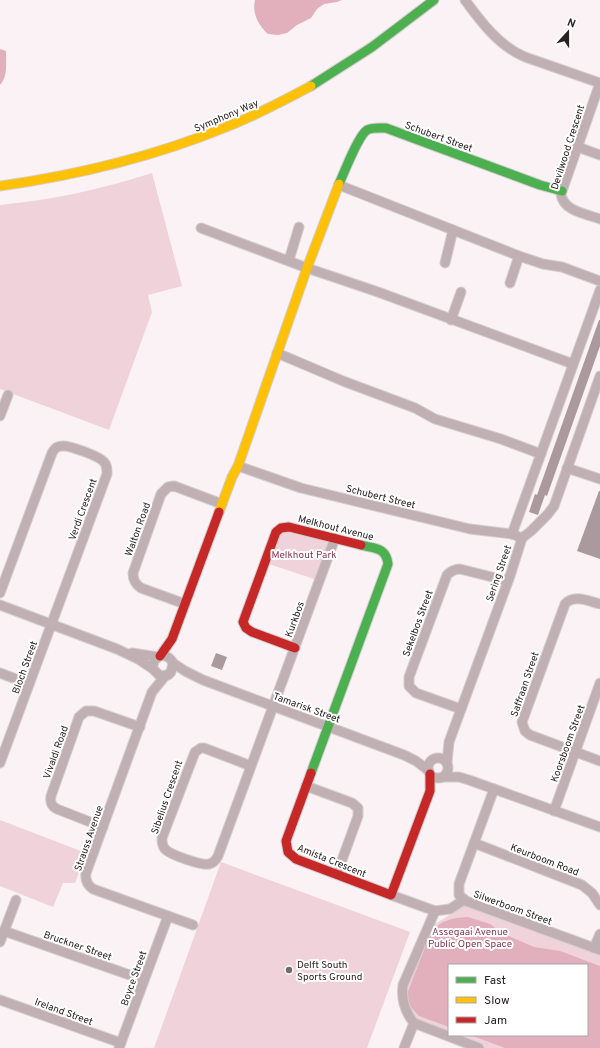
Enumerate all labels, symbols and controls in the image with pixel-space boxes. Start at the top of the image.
north arrow [548,12,588,52]
text: N [565,16,577,32]
street label: Symphony Way [193,97,261,136]
street label: Devilwood Crescent [549,103,588,192]
street label: Schubert Street [403,119,474,156]
street label: Verdi Crescent [66,477,101,542]
street label: Schubert Street [345,483,417,512]
street label: Walton Road [123,501,154,558]
street label: Melkhout Avenue [296,513,375,544]
street label: Sering Street [484,543,515,603]
park label: Melkhout Park [271,549,337,562]
street label: Sekelbos Street [400,588,437,659]
street label: Kurkbos [283,599,308,639]
street label: Bloch Street [10,639,41,696]
street label: Saffraan Street [508,650,543,719]
street label: Tamarisk Street [271,690,342,727]
street label: Koorsboom Street [548,703,589,784]
street label: Vivaldi Road [41,724,72,781]
street label: Sibelius Crescent [149,759,186,836]
street label: Strauss Avenue [72,804,107,873]
street label: Keurboom Road [508,841,581,879]
street label: Amista Crescent [295,842,368,881]
street label: Silwerboom Street [471,888,554,929]
park label: Assegaai Avenue Public Open Space [428,926,512,951]
street label: Bruckner Street [42,929,114,964]
street label: Boyce Street [118,949,150,1008]
place label: Delft South Sports Ground [297,959,362,984]
legend [448,964,588,1036]
marker: Delft South Sports Ground [284,965,294,975]
text: Fast [484,973,506,989]
text: Slow [484,993,510,1009]
street label: Ireland Street [33,996,95,1029]
text: Jam [484,1013,507,1029]

